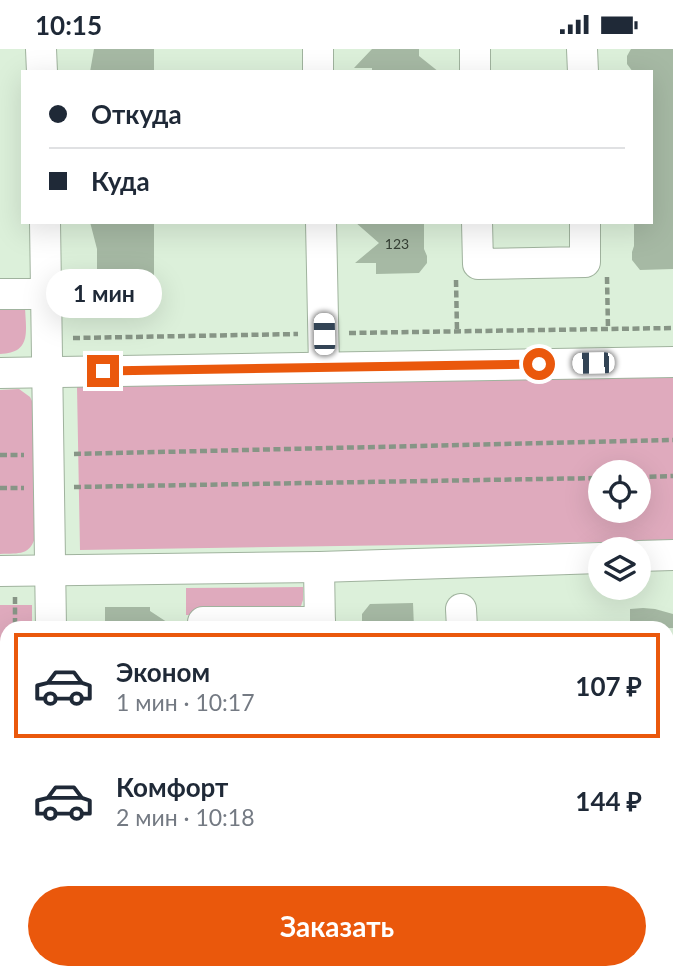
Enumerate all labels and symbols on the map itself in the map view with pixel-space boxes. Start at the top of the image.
house number: 123 [385,235,409,252]
callout: 1 мин [45,269,161,319]
car [314,313,335,355]
route start [523,348,555,380]
car [572,352,615,374]
route end [87,355,119,387]

